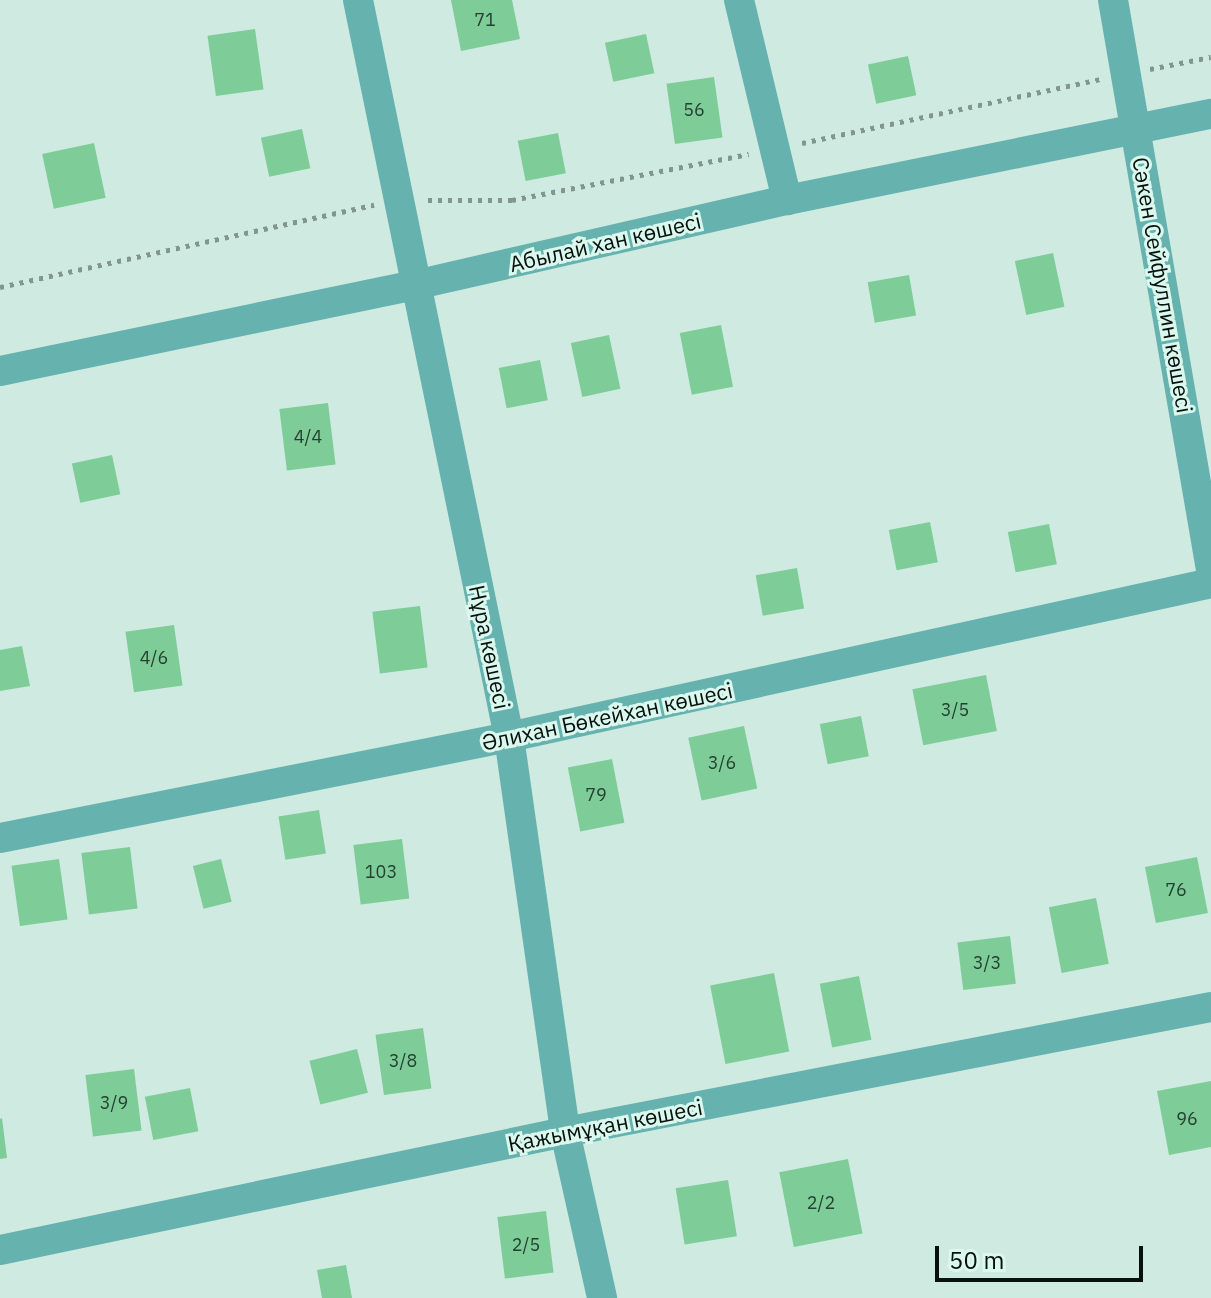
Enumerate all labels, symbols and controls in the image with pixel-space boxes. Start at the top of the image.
house number: 71 [474,9,496,31]
house number: 56 [683,99,705,121]
street label: Сәкен Сейфуллин көшесі [1127,155,1199,415]
street label: Абылай хан көшесі [507,207,703,277]
house number: 4/4 [294,426,322,448]
street label: Нұра көшесі [464,582,516,712]
house number: 4/6 [140,647,168,669]
street label: Әлихан Бөкейхан көшесі [479,676,735,756]
house number: 3/5 [941,699,969,721]
house number: 3/6 [708,752,736,774]
house number: 79 [585,784,607,806]
house number: 103 [365,861,397,883]
house number: 76 [1165,879,1187,901]
house number: 3/3 [973,952,1001,974]
house number: 3/8 [389,1050,417,1072]
house number: 3/9 [100,1092,128,1114]
street label: Қажымұқан көшесі [505,1093,705,1157]
house number: 96 [1176,1108,1198,1130]
house number: 2/2 [807,1192,835,1214]
scale bar [939,1230,1147,1280]
house number: 2/5 [512,1234,540,1256]
text: 50 m [949,1244,1004,1276]

